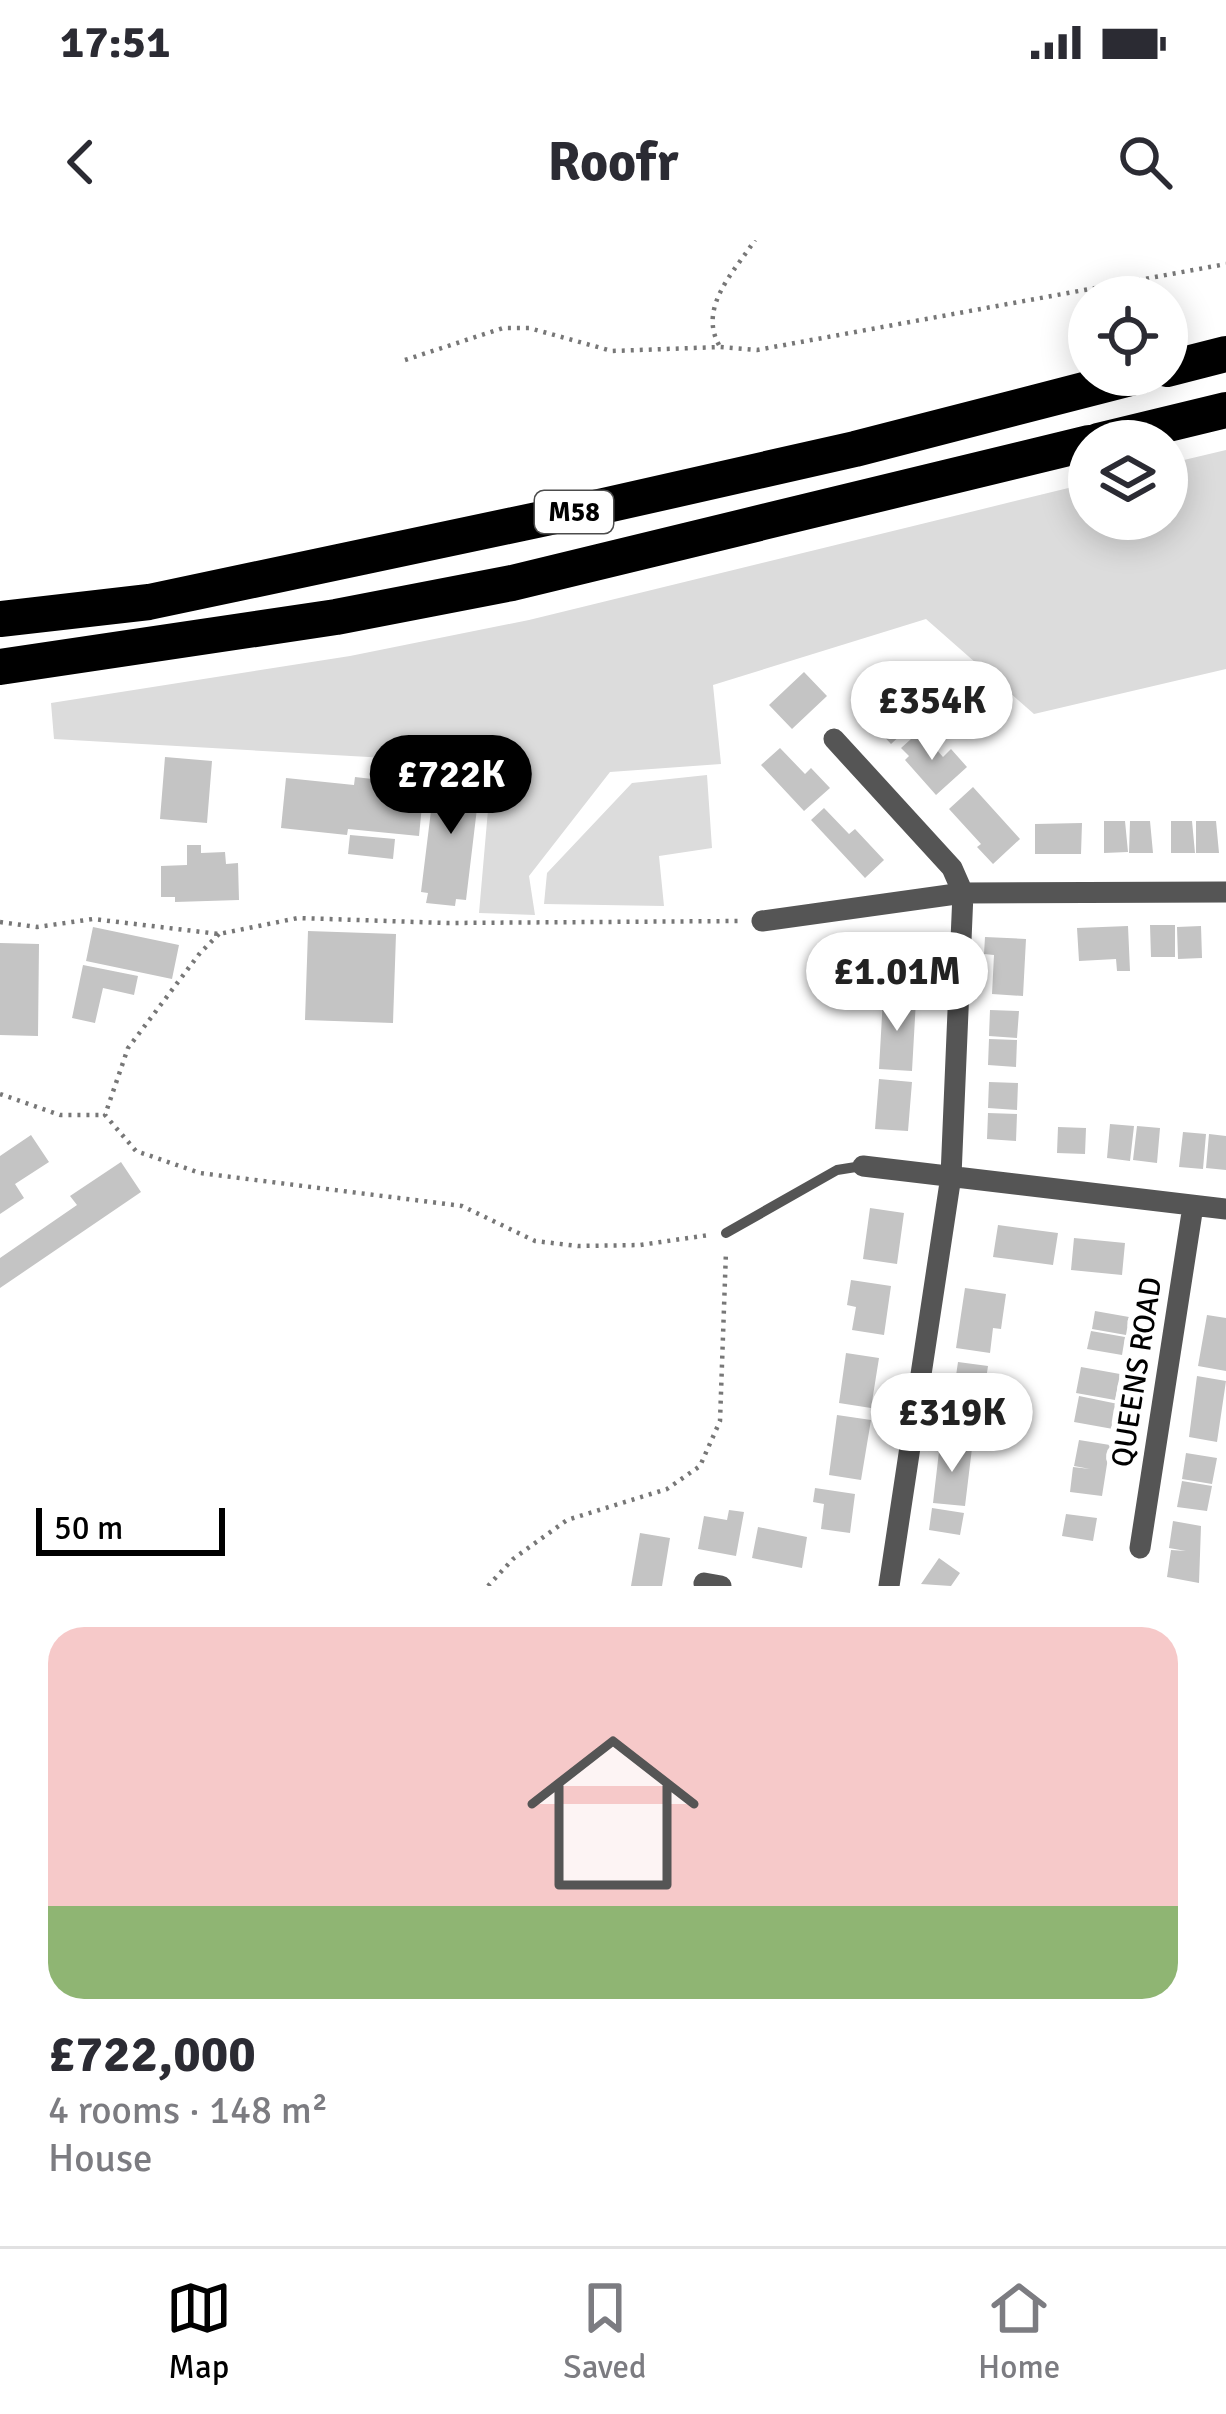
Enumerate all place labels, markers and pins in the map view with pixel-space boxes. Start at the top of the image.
pin: £354K [848,661,1016,763]
pin: £722K [367,735,535,837]
pin: £1.01M [799,932,995,1034]
pin: £319K [868,1373,1036,1475]

